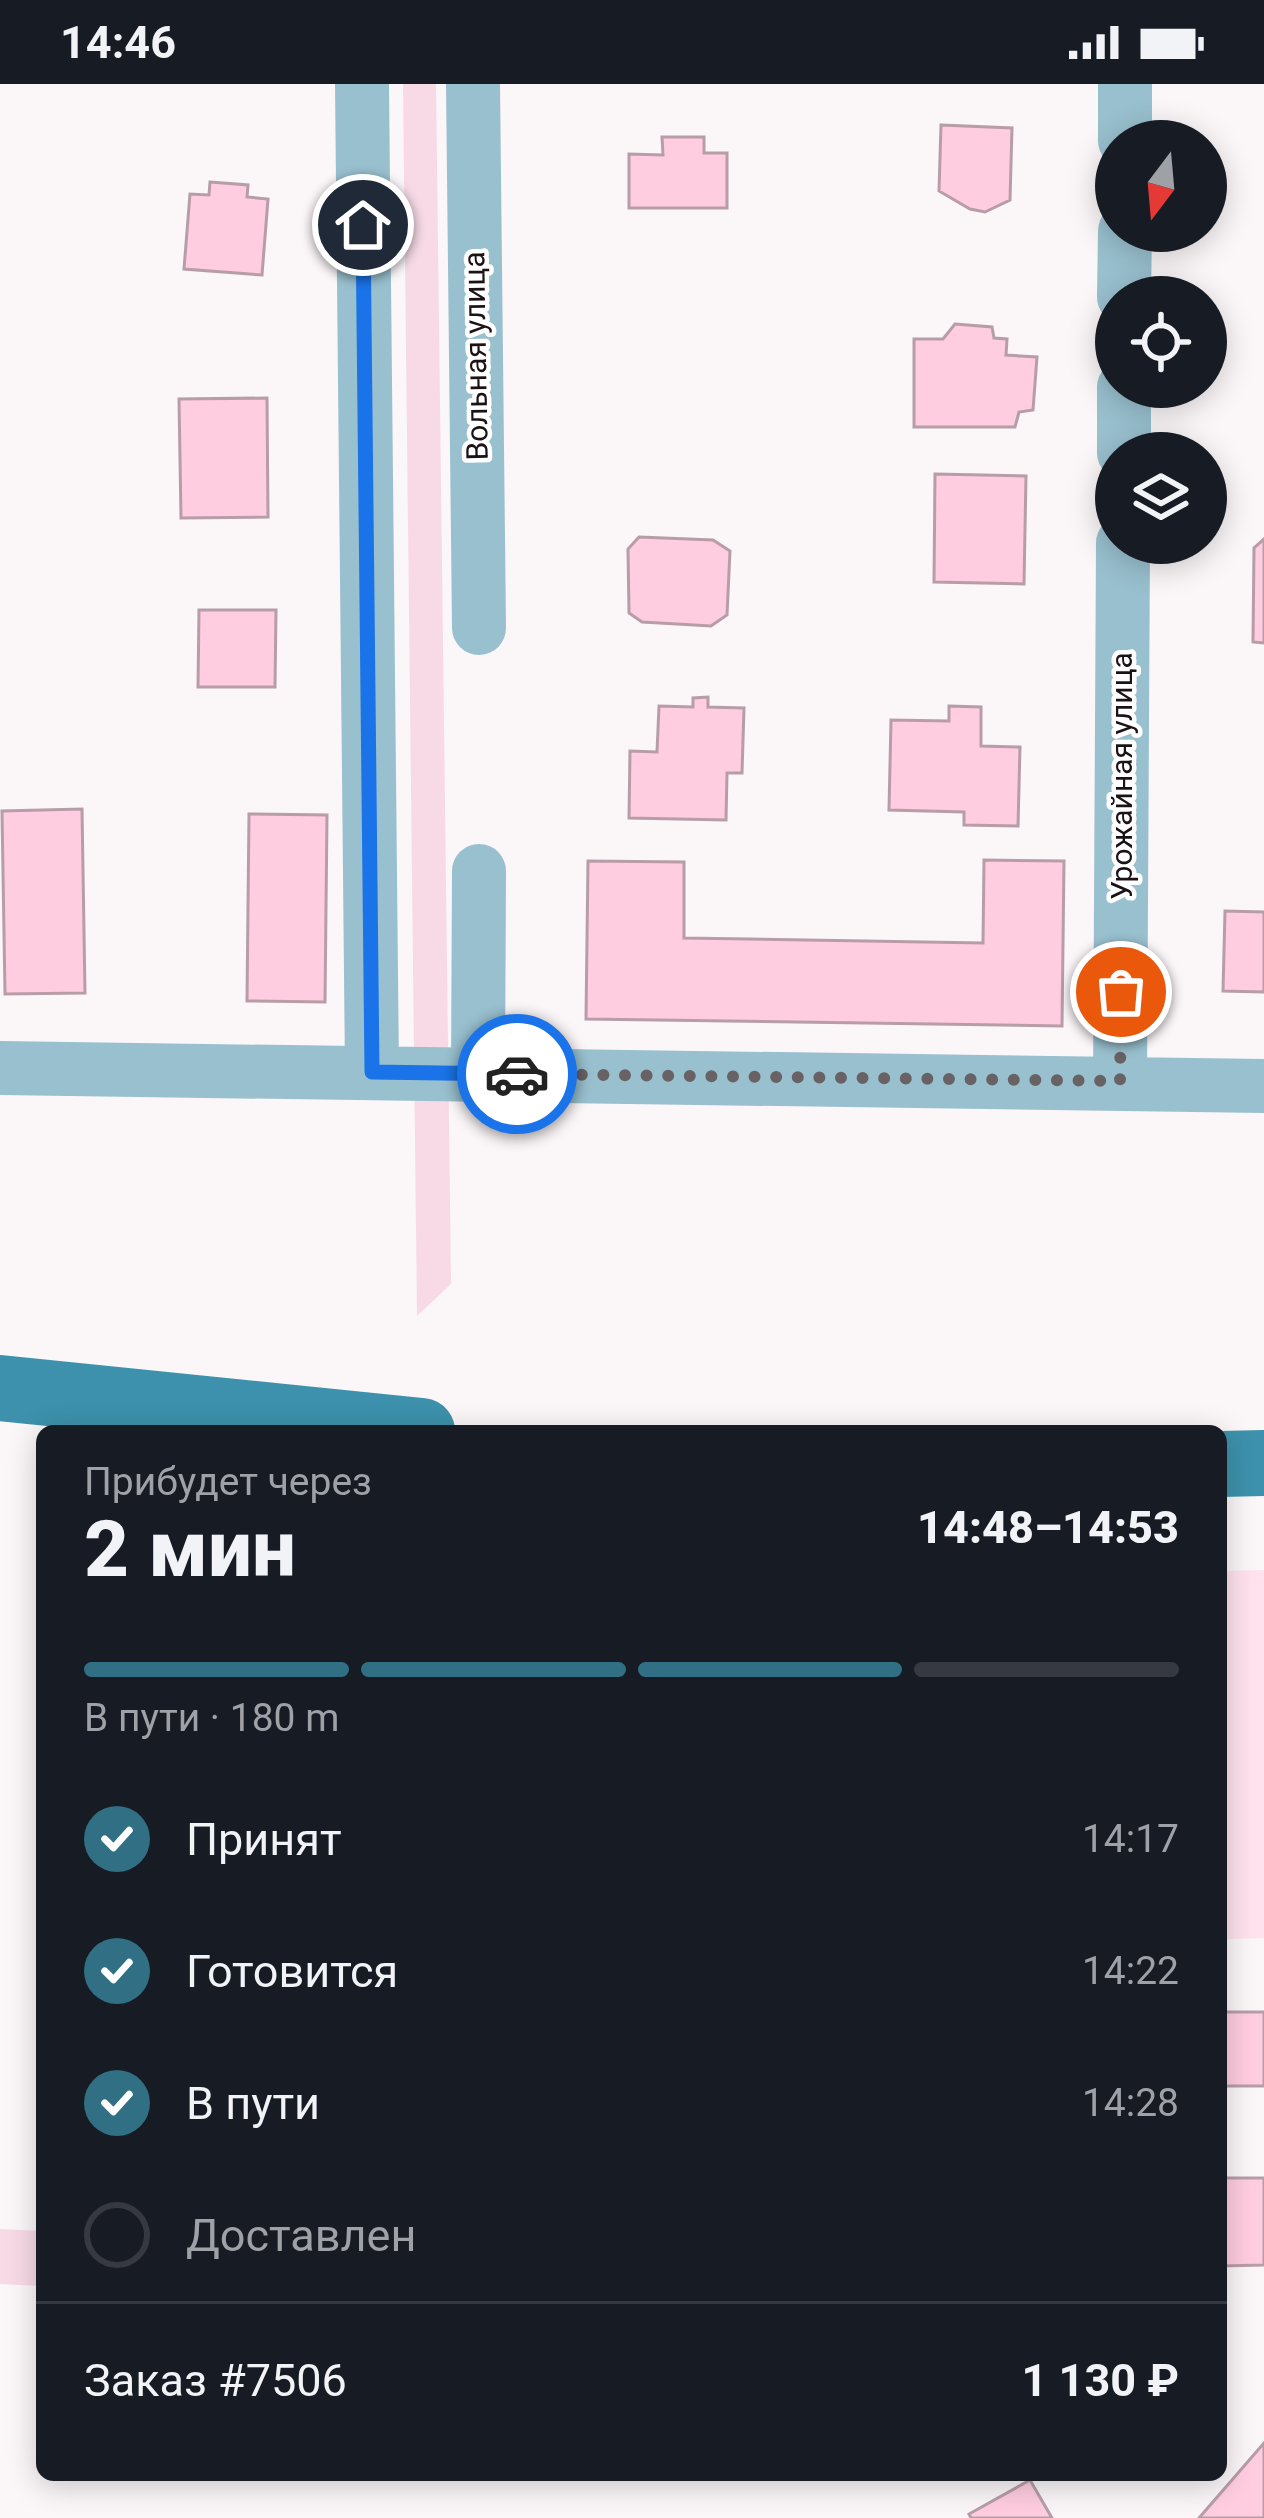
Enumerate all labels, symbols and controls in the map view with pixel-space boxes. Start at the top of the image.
text: 14:46 [60,16,176,69]
north arrow [1095,120,1227,252]
map controls [1095,120,1227,564]
pin [312,174,414,276]
icon: home [330,192,396,258]
street label: Вольная улица [456,251,495,461]
button: locate [1095,276,1227,408]
button: layers [1095,432,1227,564]
street label: Урожайная улица [1104,652,1139,900]
pin [1070,941,1172,1043]
icon: bag [1088,959,1154,1025]
courier [457,1014,577,1134]
icon: car [484,1041,550,1107]
text: Прибудет через [84,1459,372,1505]
text: 14:48–14:53 [917,1501,1179,1554]
text: 2 мин [84,1504,296,1595]
text: В пути · 180 m [84,1695,339,1741]
icon: check [84,1806,150,1872]
text: Принят [186,1813,342,1866]
text: 14:17 [1082,1816,1179,1862]
icon: check [84,1938,150,2004]
text: Готовится [186,1945,398,1998]
text: 14:22 [1082,1948,1179,1994]
icon: check [84,2070,150,2136]
text: В пути [186,2077,320,2130]
text: 14:28 [1082,2080,1179,2126]
text: Доставлен [186,2209,416,2262]
text: Заказ #7506 [84,2354,347,2407]
text: 1 130 ₽ [1022,2354,1179,2407]

